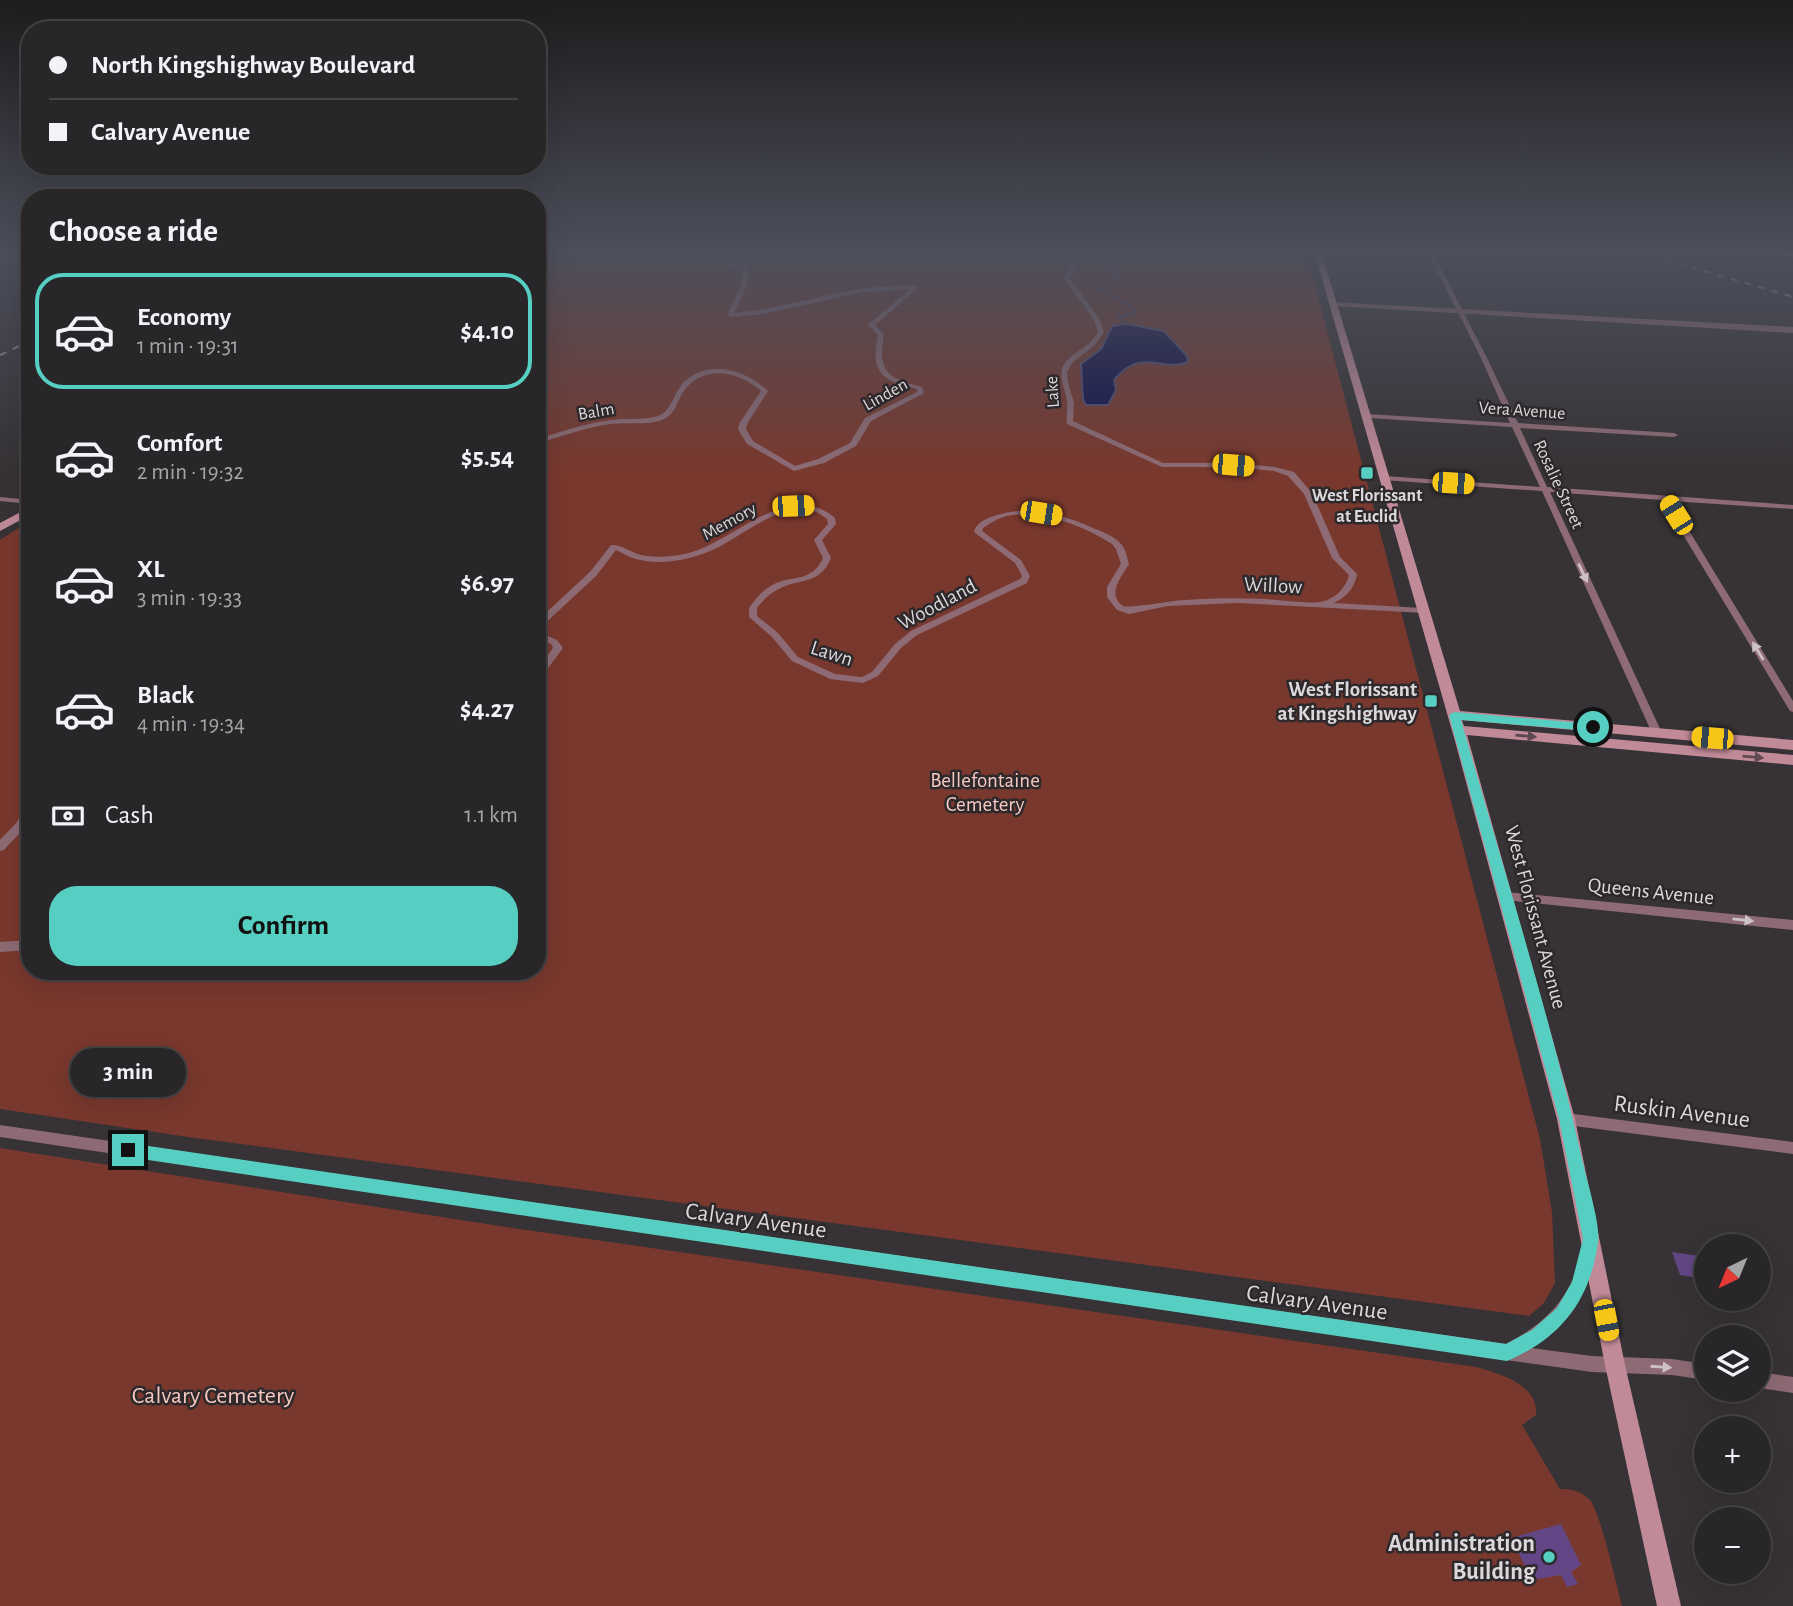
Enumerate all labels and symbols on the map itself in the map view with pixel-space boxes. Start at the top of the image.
street label: Linden [860,375,911,414]
street label: Lake [1043,375,1063,409]
street label: Vera Avenue [1478,399,1566,423]
street label: Balm [576,400,616,424]
street label: Rosalie Street [1530,437,1587,532]
car [1212,453,1255,477]
marker: West Florissant at Euclid [1359,465,1375,481]
car [1432,471,1475,495]
place label: West Florissant at Euclid [1312,487,1422,526]
car [1656,492,1697,538]
car [772,495,815,517]
car [1019,499,1064,527]
street label: Memory [699,500,760,544]
one-way arrow [1577,563,1588,583]
street label: Willow [1243,573,1303,598]
street label: Woodland [894,575,980,634]
street label: Lawn [808,637,856,670]
one-way arrow [1752,641,1764,660]
place label: West Florissant at Kingshighway [1277,679,1418,724]
marker: West Florissant at Kingshighway [1423,693,1439,709]
route start [1577,711,1609,743]
car [1691,726,1734,750]
one-way arrow [1516,731,1538,742]
one-way arrow [1742,751,1764,762]
park label: Bellefontaine Cemetery [930,770,1040,815]
street label: West Florissant Avenue [1501,823,1570,1011]
street label: Queens Avenue [1587,874,1715,909]
one-way arrow [1733,915,1755,926]
callout: 3 min [70,1048,186,1098]
street label: Ruskin Avenue [1612,1092,1751,1132]
route end [112,1134,144,1166]
street label: Calvary Avenue [684,1199,828,1243]
north arrow [1694,1234,1771,1311]
street label: Calvary Avenue [1245,1281,1389,1325]
car [1592,1297,1621,1343]
one-way arrow [1650,1361,1672,1372]
park label: Calvary Cemetery [132,1384,294,1408]
place label: Administration Building [1388,1532,1536,1584]
marker: Administration Building [1541,1549,1557,1565]

